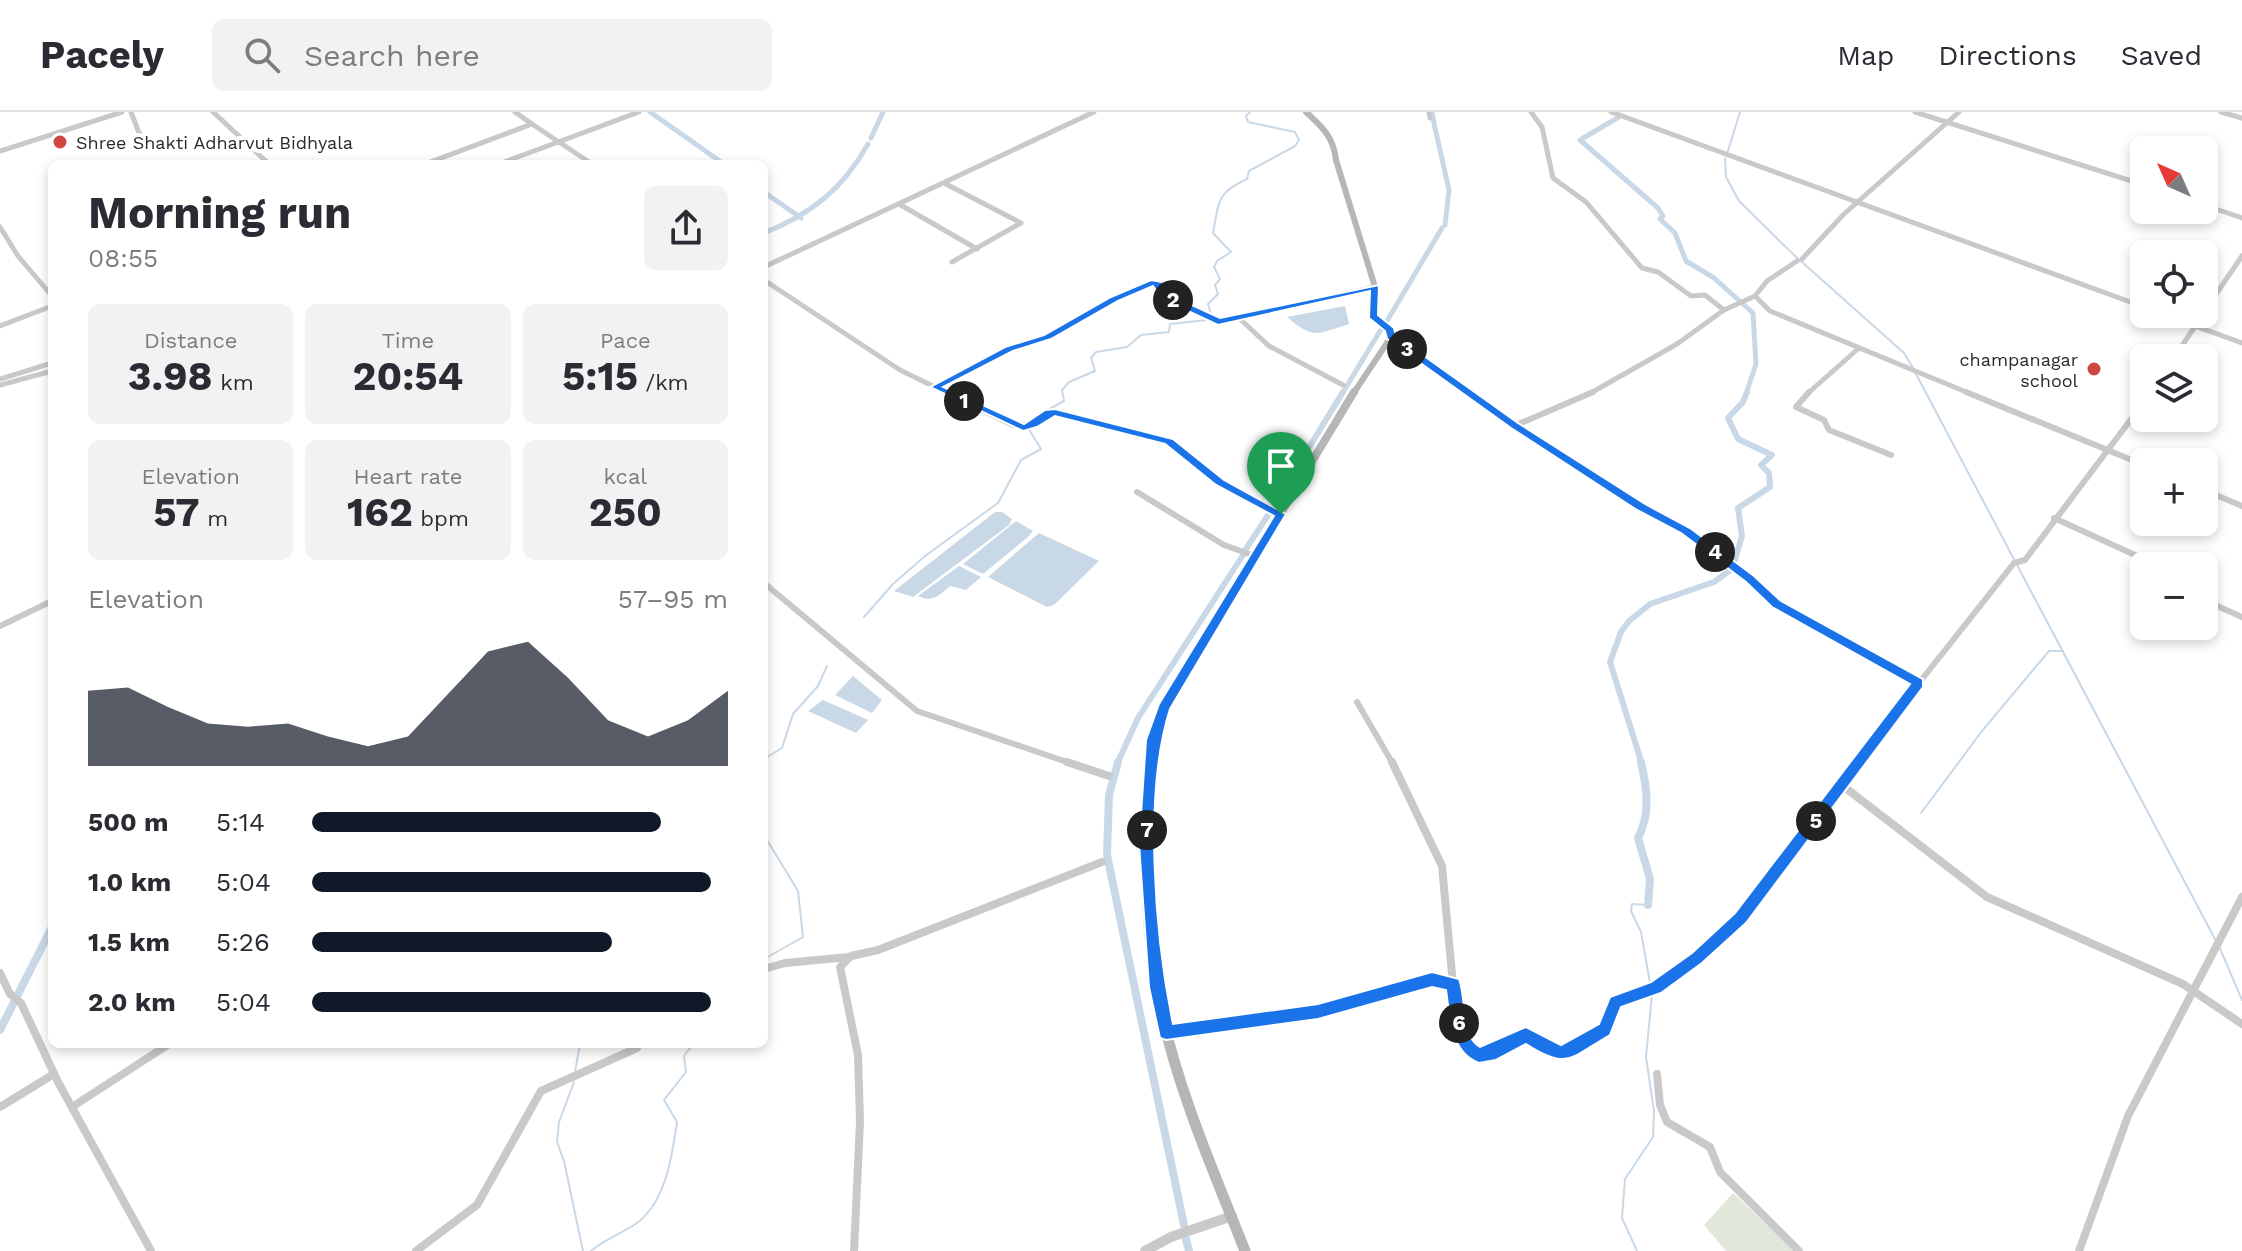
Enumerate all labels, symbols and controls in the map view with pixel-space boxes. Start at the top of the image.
search box [212,19,772,91]
text: Pacely [40,33,164,77]
icon: search [240,33,284,77]
text: Search here [304,38,480,73]
text: Map [1837,39,1894,72]
text: Directions [1938,39,2077,72]
text: Saved [2121,39,2202,72]
place label: Shree Shakti Adharvut Bidhyala [76,132,353,153]
marker: Shree Shakti Adharvut Bidhyala [51,133,69,151]
north arrow [2130,136,2218,224]
map controls [2130,136,2218,640]
button: share [644,186,728,270]
text: Morning run [88,187,351,239]
button: locate [2130,240,2218,328]
text: 08:55 [88,243,158,273]
pin: 2 [1153,280,1193,320]
text: 2 [1166,287,1180,312]
text: Distance [144,328,237,353]
text: Time [382,328,434,353]
text: Pace [600,328,651,353]
pin: 3 [1387,329,1427,369]
text: 3 [1400,336,1414,361]
button: layers [2130,344,2218,432]
place label: champanagar school [1960,349,2078,391]
text: 3.98 [128,353,213,400]
text: 20:54 [353,353,463,400]
text: 5:15 [562,353,638,400]
marker: champanagar school [2085,360,2103,378]
text: km [213,370,254,395]
text: /km [638,370,689,395]
pin: 1 [944,381,984,421]
text: 1 [959,388,969,413]
pin [1247,432,1315,514]
icon: arrive [1259,444,1303,488]
button: + [2130,448,2218,536]
text: Elevation [142,464,240,489]
text: Heart rate [354,464,462,489]
text: kcal [604,464,647,489]
text: 57 [153,489,200,536]
text: 162 [347,489,413,536]
text: 250 [589,489,662,536]
text: m [200,506,228,531]
text: bpm [413,506,469,531]
pin: 4 [1695,532,1735,572]
text: 4 [1708,539,1722,564]
button: − [2130,552,2218,640]
text: Elevation [88,584,204,614]
text: 57–95 m [618,584,728,614]
pin: 5 [1796,801,1836,841]
text: 500 m [88,807,169,837]
text: 5:14 [216,807,265,837]
text: 5 [1810,808,1822,833]
pin: 7 [1127,810,1167,850]
text: 7 [1140,817,1154,842]
text: 1.0 km [88,867,171,897]
text: 5:04 [216,867,271,897]
text: 1.5 km [88,927,170,957]
text: 5:26 [216,927,270,957]
text: 2.0 km [88,987,176,1017]
text: 5:04 [216,987,271,1017]
pin: 6 [1439,1003,1479,1043]
text: 6 [1452,1010,1466,1035]

